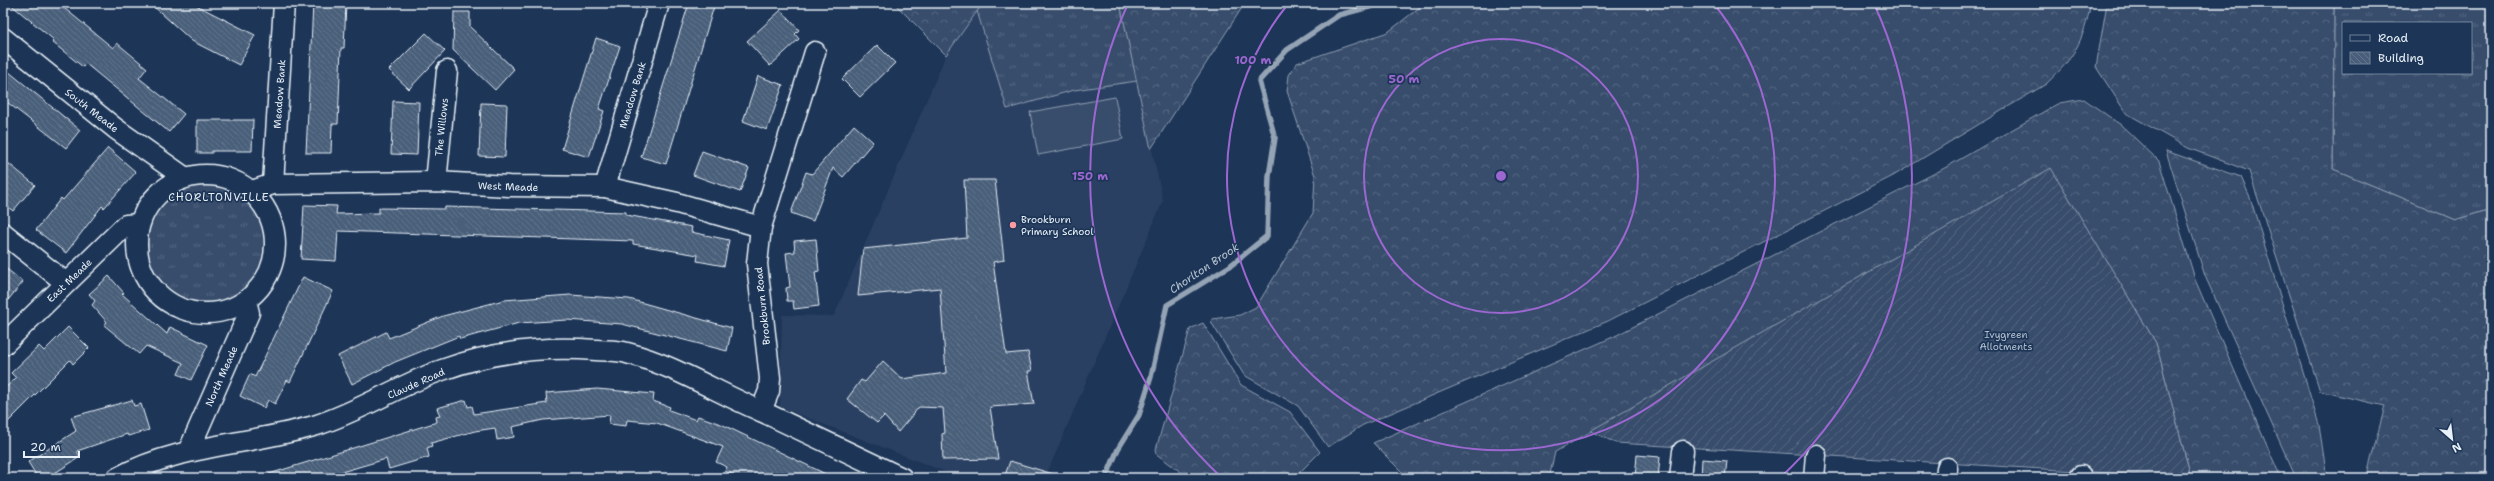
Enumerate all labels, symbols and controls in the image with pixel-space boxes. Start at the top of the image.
legend [2342,22,2472,74]
text: Road [2378,30,2409,46]
text: Building [2378,50,2424,66]
text: 100 m [1235,52,1272,68]
street label: Meadow Bank [271,59,288,129]
street label: Meadow Bank [616,60,649,130]
text: 50 m [1389,71,1420,87]
street label: South Meade [62,85,121,135]
street label: The Willows [432,97,451,157]
text: 150 m [1072,168,1108,184]
centre of rings [1494,169,1508,183]
street label: West Meade [478,179,539,194]
district label: CHORLTONVILLE [168,190,270,205]
place label: Brookburn Primary School [1021,213,1093,238]
marker: Brookburn Primary School [1008,220,1018,230]
water label: Chorlton Brook [1166,239,1243,297]
street label: East Meade [44,255,95,305]
street label: Brookburn Road [752,266,773,346]
park label: Ivygreen Allotments [1980,328,2032,353]
street label: North Meade [202,344,241,408]
street label: Claude Road [386,365,447,402]
north arrow [2432,419,2472,459]
scale bar [24,433,79,459]
text: 20 m [30,439,61,455]
text: N [2449,439,2464,456]

